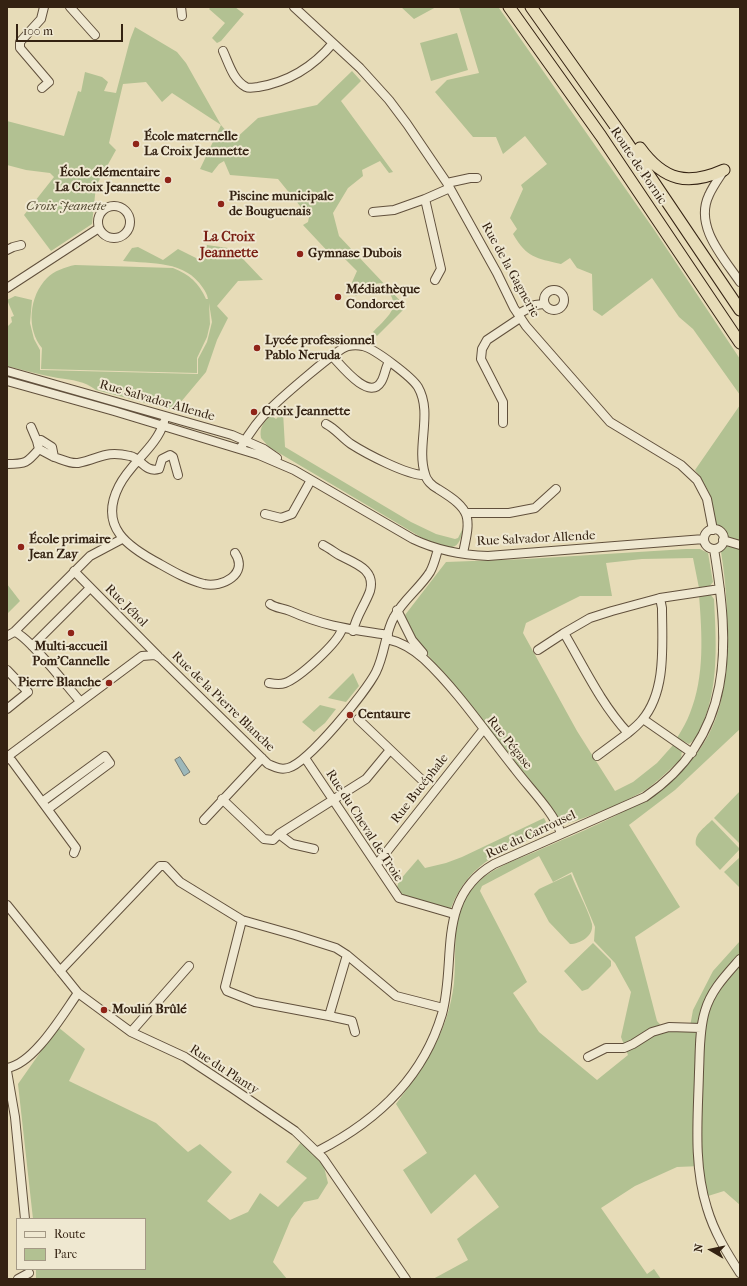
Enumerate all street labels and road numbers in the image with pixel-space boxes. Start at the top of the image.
street label: Route de Pornic [606,124,670,208]
street label: Rue de la Gagnerie [477,220,543,320]
street label: Rue Salvador Allende [98,377,216,425]
street label: Rue Salvador Allende [476,528,596,550]
street label: Rue Jéhol [101,581,151,631]
street label: Rue de la Pierre Blanche [168,649,278,755]
street label: Rue Pégase [483,713,535,773]
street label: Rue Bucéphale [388,751,452,827]
street label: Rue du Cheval de Troie [322,767,406,885]
street label: Rue du Carrousel [484,807,578,863]
street label: Rue du Planty [186,1042,262,1098]

